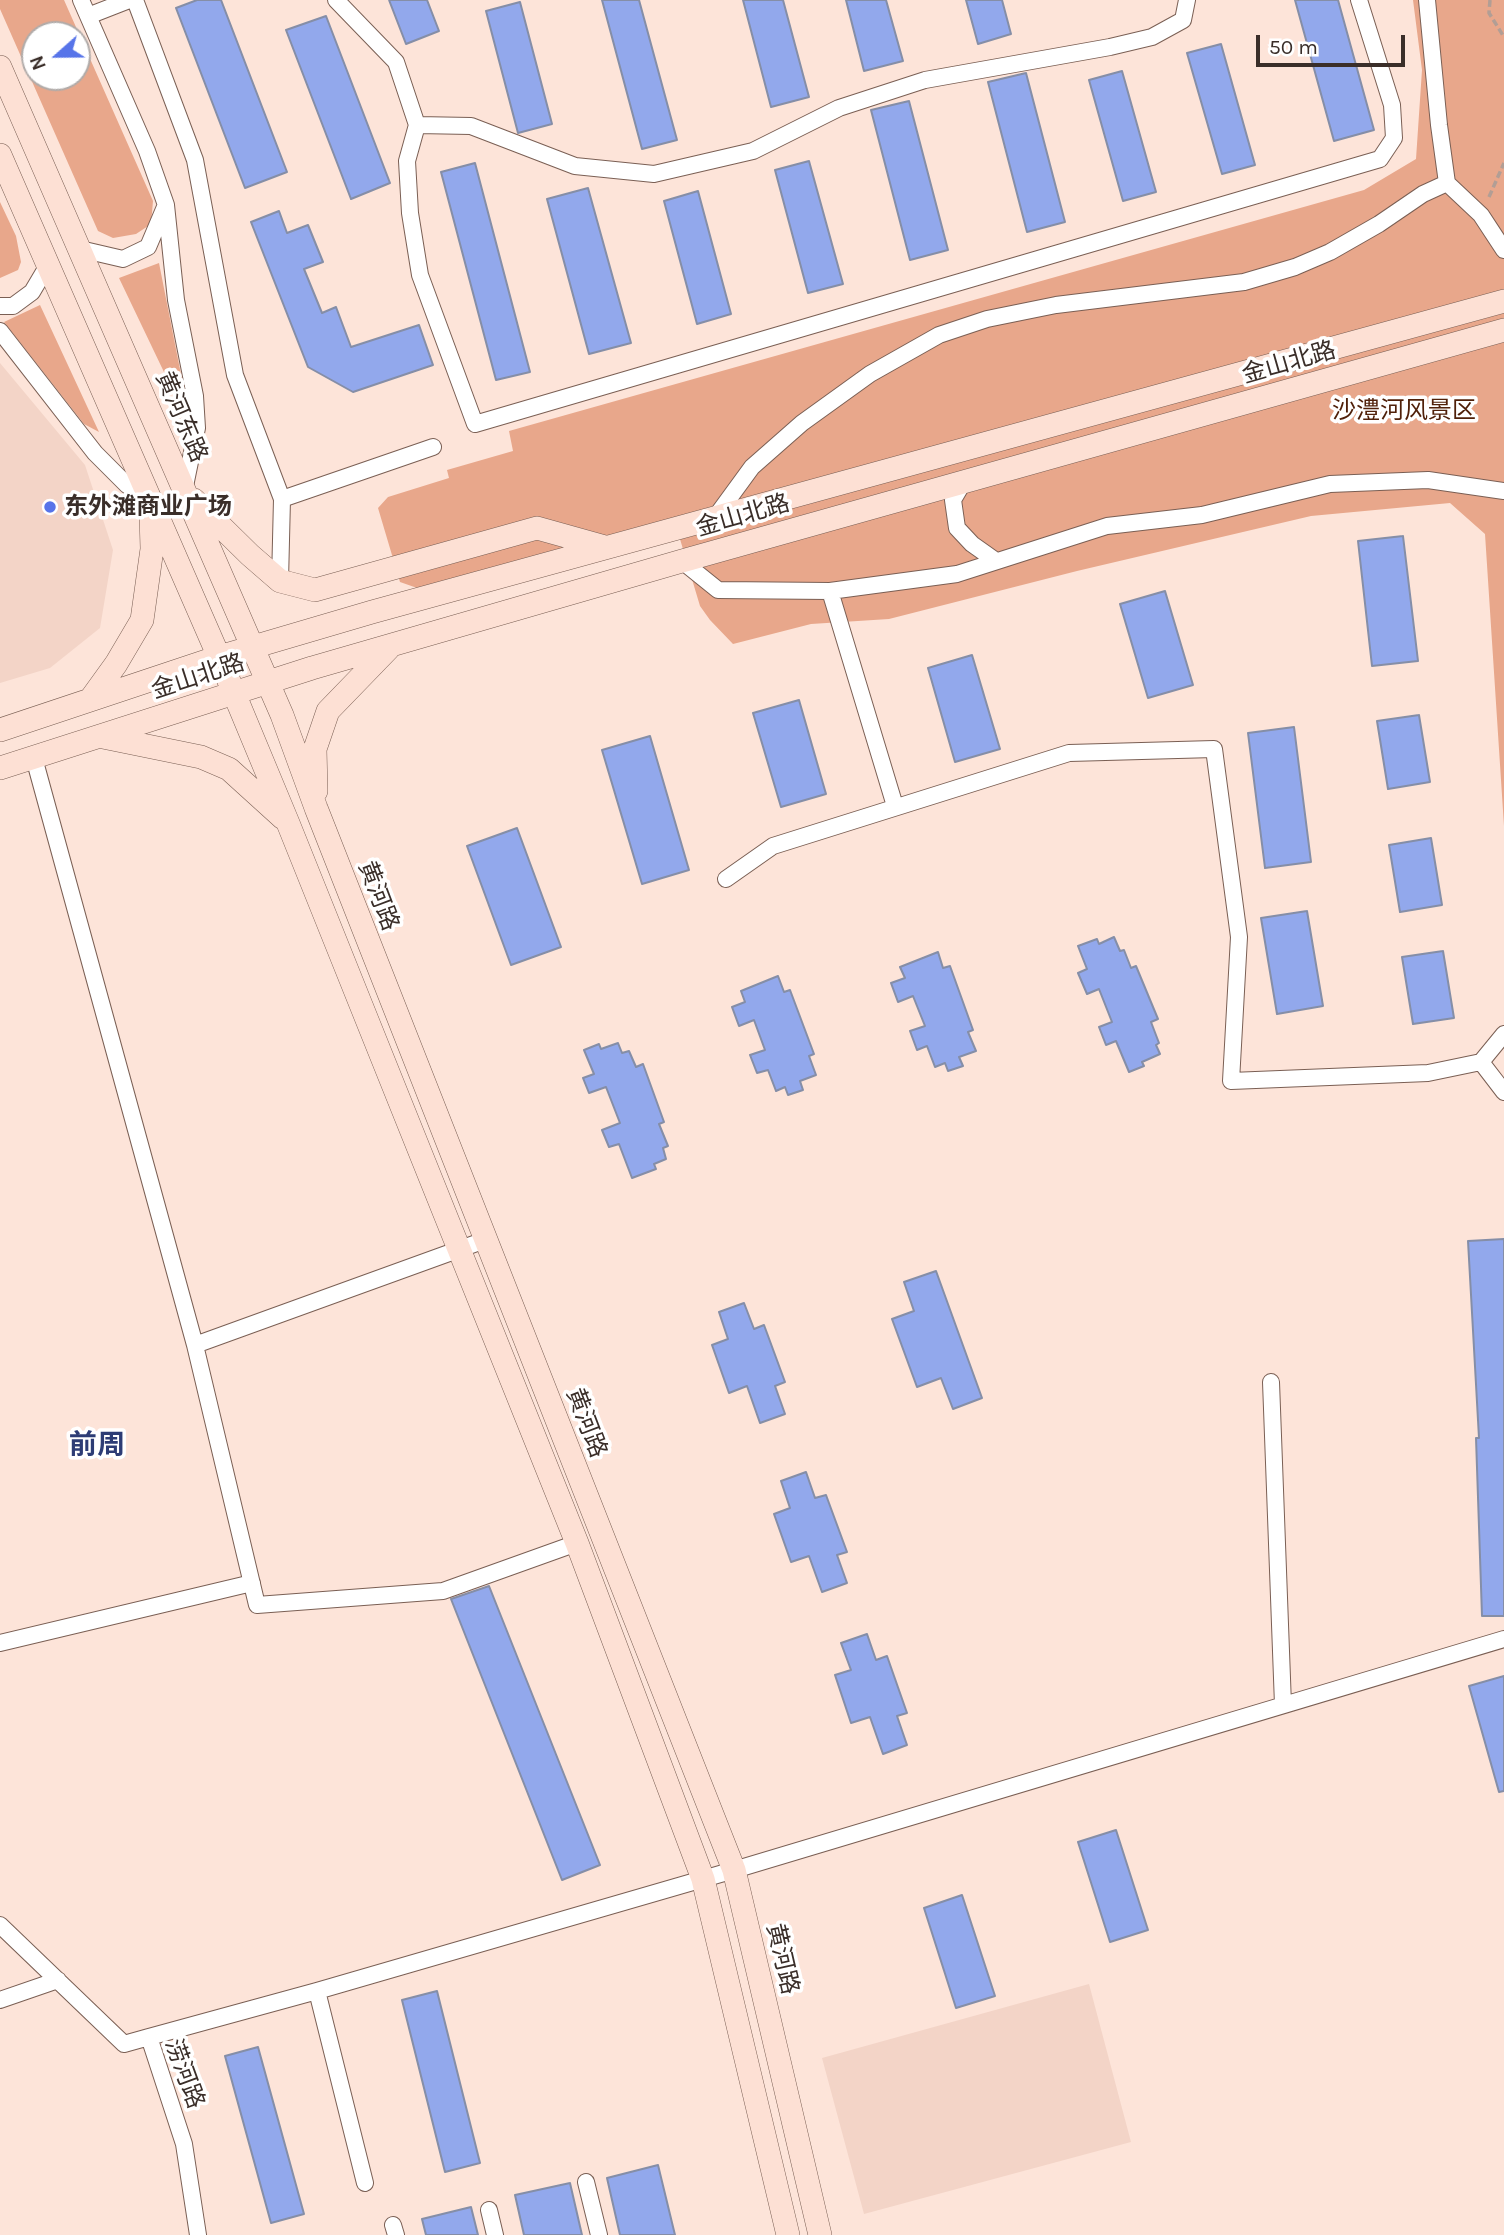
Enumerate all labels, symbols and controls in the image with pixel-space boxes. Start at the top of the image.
north arrow [21,21,91,91]
scale bar [1259,21,1408,65]
text: 50 m [1269,35,1318,59]
text: N [26,53,51,73]
street label: 金山北路 [1239,336,1339,390]
street label: 黄河东路 [149,367,213,467]
park label: 沙澧河风景区 [1332,397,1476,425]
street label: 金山北路 [693,489,793,543]
place label: 东外滩商业广场 [64,493,232,521]
marker: 东外滩商业广场 [42,499,58,515]
street label: 金山北路 [148,648,248,706]
street label: 黄河路 [352,857,404,935]
street label: 黄河路 [560,1384,612,1462]
district label: 前周 [69,1429,125,1463]
street label: 黄河路 [760,1921,804,1997]
street label: 涝河路 [158,2035,210,2113]

